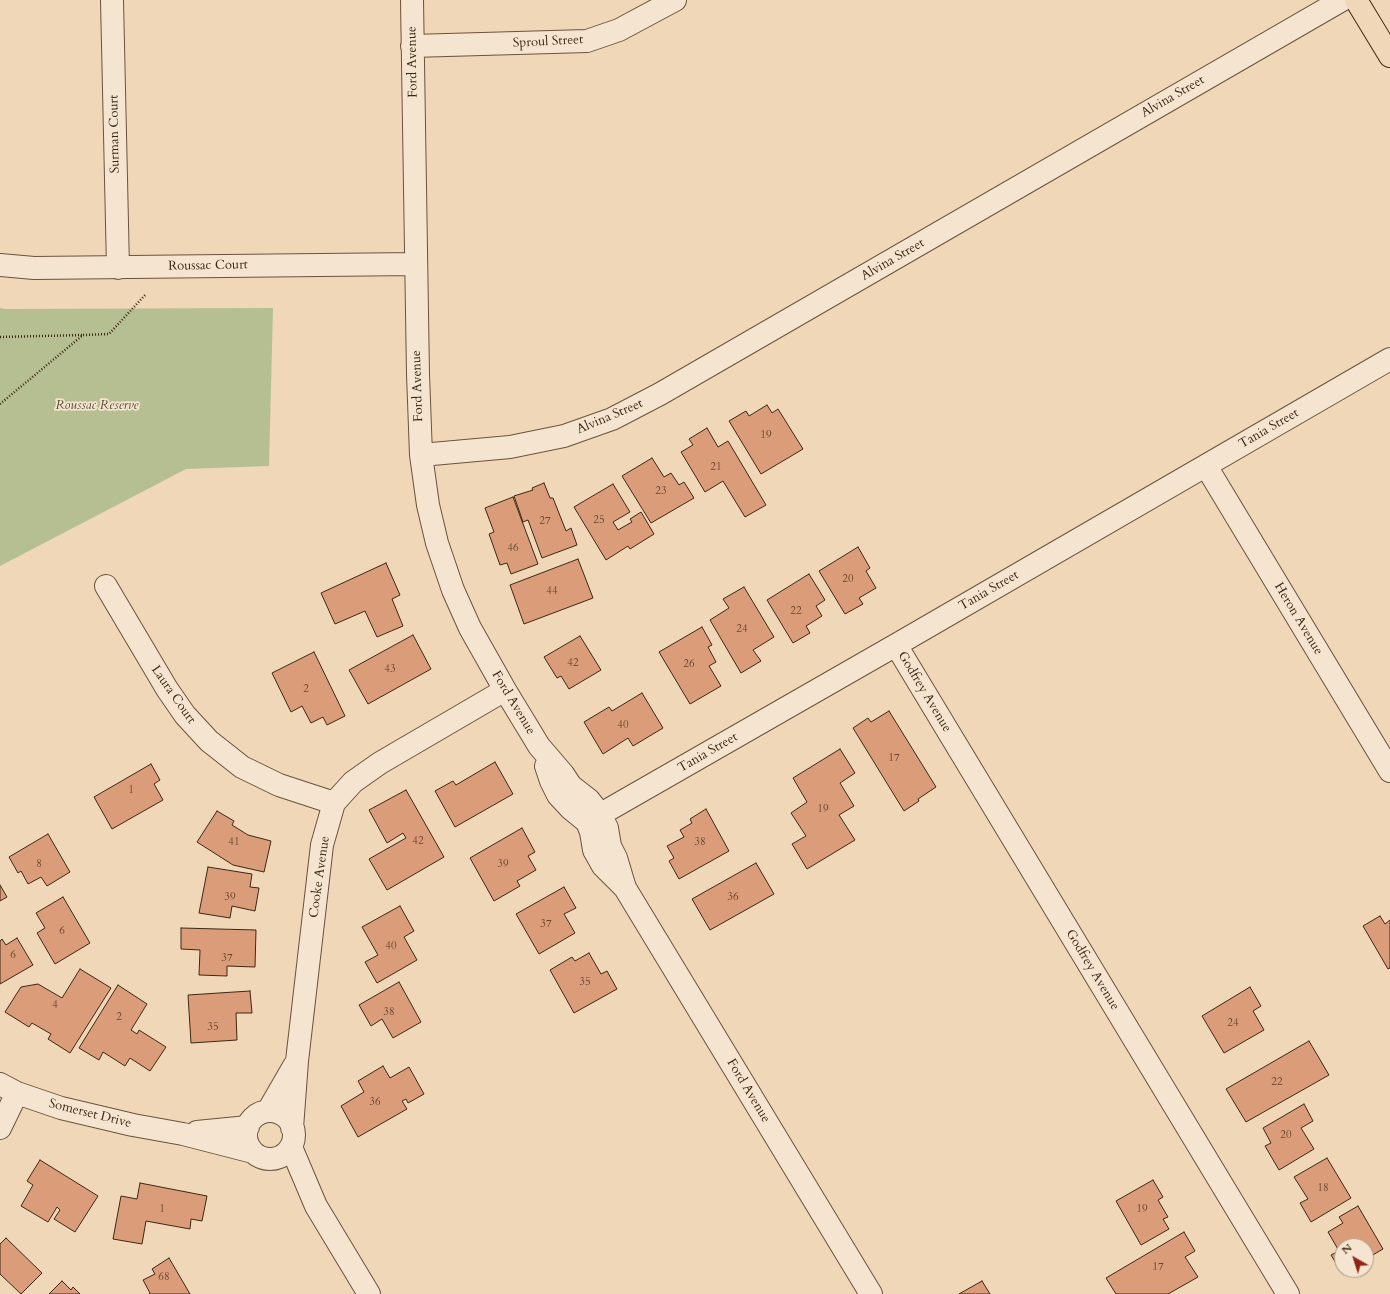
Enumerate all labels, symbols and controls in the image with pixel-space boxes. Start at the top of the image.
street label: Ford Avenue [405,26,421,98]
street label: Sproul Street [512,32,584,52]
street label: Alvina Street [1139,73,1207,121]
street label: Surman Court [107,94,123,174]
street label: Alvina Street [859,236,927,284]
street label: Roussac Court [168,258,248,274]
street label: Ford Avenue [409,350,427,422]
street label: Alvina Street [574,396,646,438]
park label: Roussac Reserve [55,398,139,414]
street label: Tania Street [1236,406,1302,452]
house number: 19 [760,428,772,442]
house number: 21 [710,460,722,474]
house number: 23 [655,484,667,498]
house number: 25 [593,513,605,527]
house number: 27 [539,514,551,528]
house number: 46 [507,541,519,555]
street label: Tania Street [956,568,1022,614]
house number: 20 [842,572,854,586]
street label: Heron Avenue [1270,580,1326,658]
house number: 44 [546,584,558,598]
house number: 22 [790,604,802,618]
house number: 24 [736,622,748,636]
street label: Godfrey Avenue [894,649,954,735]
house number: 42 [567,656,579,670]
house number: 26 [683,657,695,671]
house number: 43 [384,662,396,676]
street label: Laura Court [147,663,199,727]
street label: Ford Avenue [488,668,538,738]
house number: 2 [303,682,309,696]
house number: 40 [617,718,629,732]
street label: Tania Street [675,730,741,776]
house number: 17 [888,751,900,765]
house number: 1 [128,783,134,797]
house number: 19 [817,802,829,816]
house number: 42 [412,834,424,848]
house number: 41 [228,835,240,849]
street label: Cooke Avenue [307,835,333,919]
house number: 38 [694,835,706,849]
house number: 8 [36,857,42,871]
house number: 39 [497,857,509,871]
house number: 39 [224,890,236,904]
house number: 36 [727,890,739,904]
house number: 37 [540,917,552,931]
house number: 6 [59,924,65,938]
street label: Godfrey Avenue [1062,927,1122,1013]
house number: 40 [385,939,397,953]
house number: 6 [10,948,16,962]
house number: 37 [221,951,233,965]
house number: 35 [579,975,591,989]
house number: 4 [52,998,58,1012]
house number: 38 [383,1005,395,1019]
house number: 2 [116,1010,122,1024]
house number: 24 [1227,1016,1239,1030]
house number: 35 [207,1020,219,1034]
street label: Ford Avenue [723,1056,773,1126]
house number: 22 [1271,1075,1283,1089]
house number: 36 [369,1095,381,1109]
street label: Somerset Drive [47,1096,133,1132]
house number: 20 [1280,1128,1292,1142]
house number: 18 [1317,1181,1329,1195]
house number: 1 [159,1202,165,1216]
house number: 19 [1136,1202,1148,1216]
north arrow [1334,1238,1374,1278]
text: N [1338,1240,1355,1258]
house number: 17 [1152,1260,1164,1274]
house number: 68 [158,1270,170,1284]

